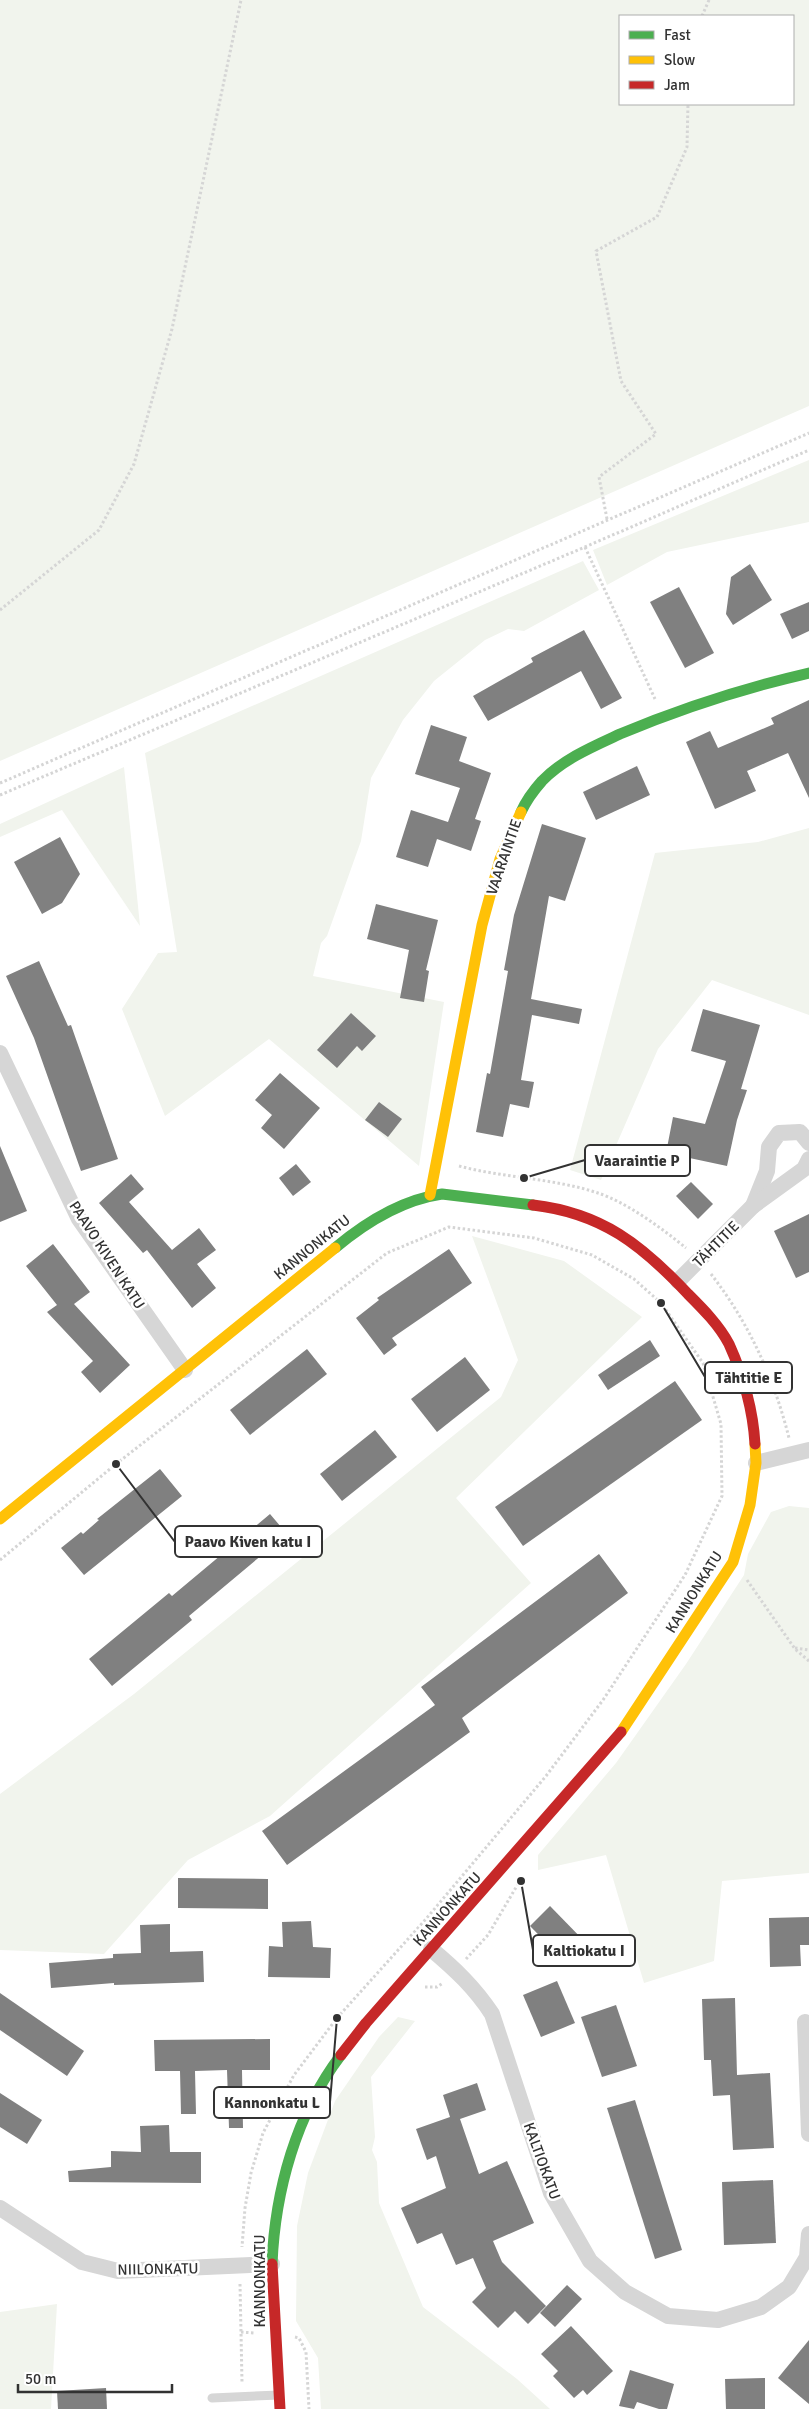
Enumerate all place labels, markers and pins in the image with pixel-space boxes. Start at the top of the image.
callout: Vaaraintie P [585,1145,690,1176]
callout: Tähtitie E [705,1362,792,1393]
callout: Paavo Kiven katu I [175,1526,322,1557]
callout: Kaltiokatu I [533,1935,635,1966]
callout: Kannonkatu L [214,2087,330,2118]

